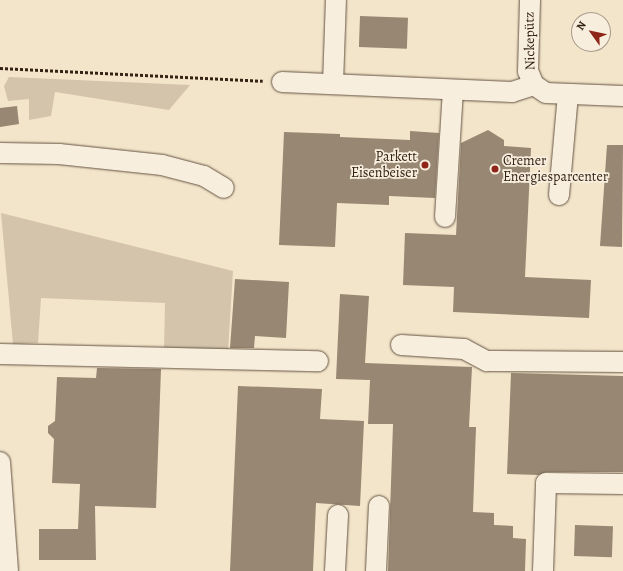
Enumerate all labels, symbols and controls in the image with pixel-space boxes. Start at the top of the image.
street label: Nickepütz [521,11,539,71]
north arrow [571,12,611,52]
text: N [573,18,590,33]
place label: Parkett Eisenbeiser [351,149,417,182]
place label: Cremer Energiesparcenter [503,153,608,186]
marker: Parkett Eisenbeiser [420,160,430,170]
marker: Cremer Energiesparcenter [490,164,500,174]

